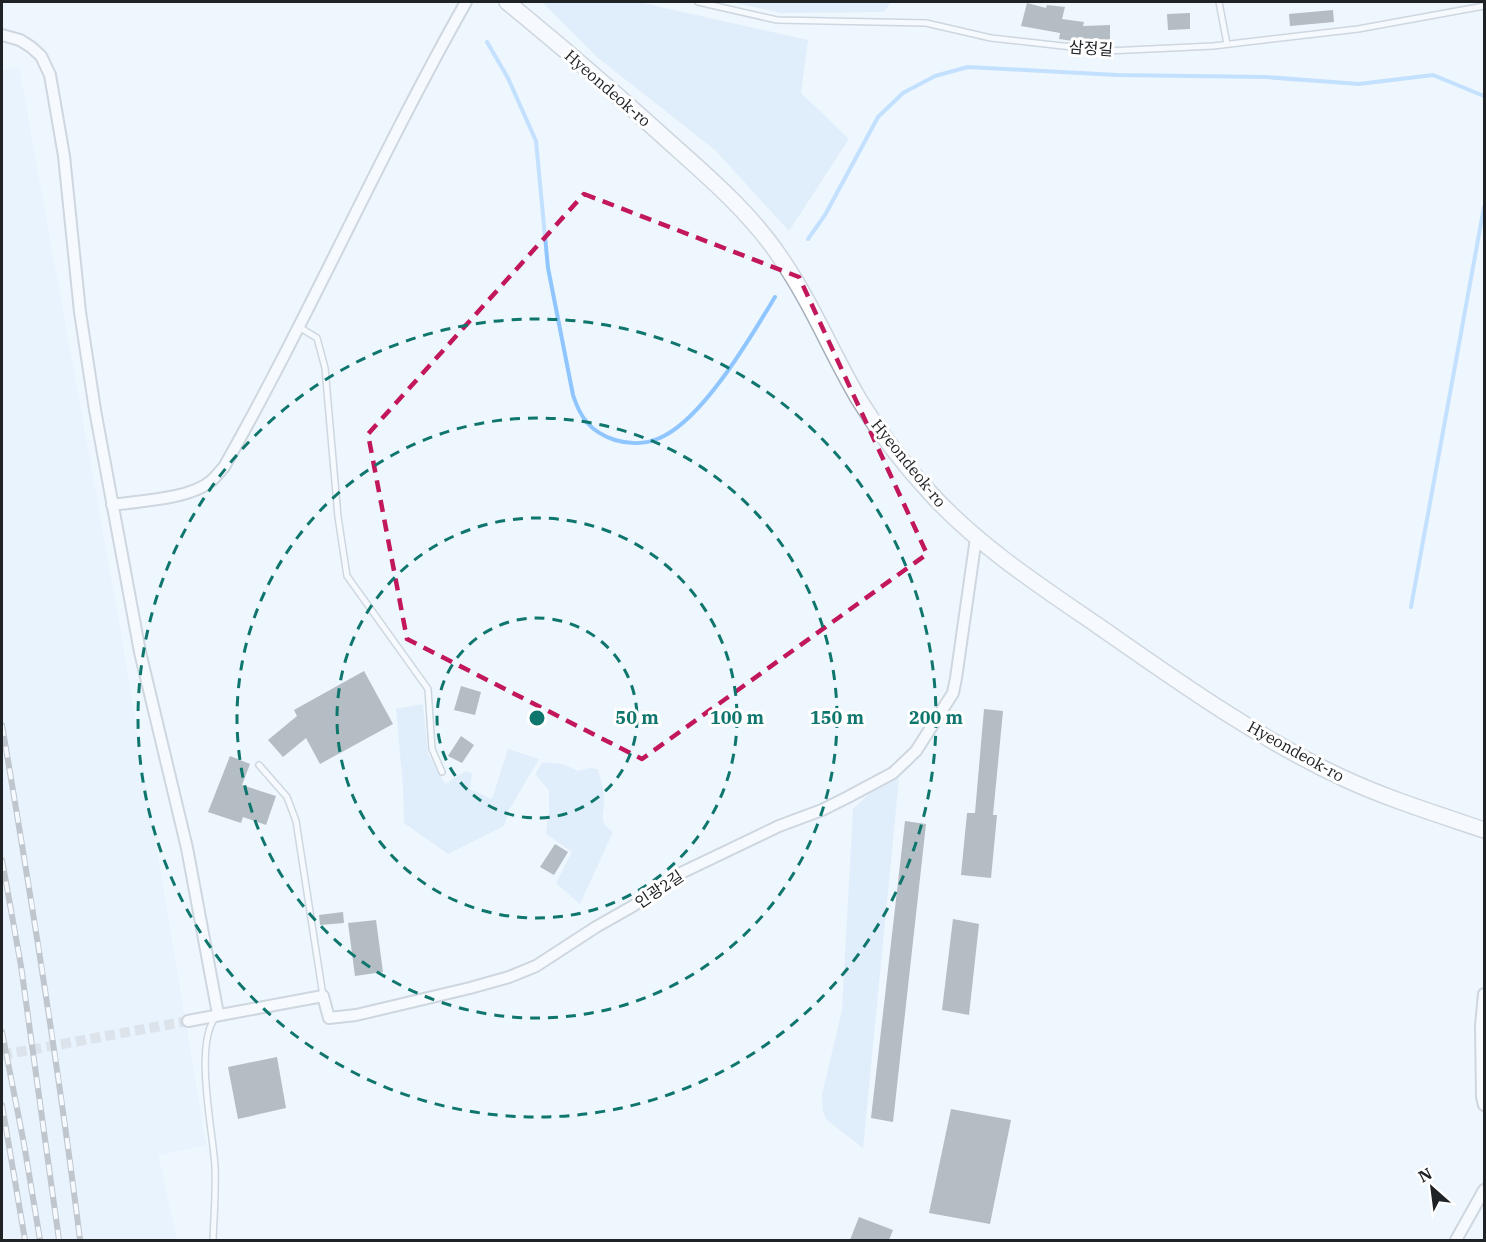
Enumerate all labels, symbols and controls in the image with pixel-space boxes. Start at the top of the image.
street label: 삼정길 [1068,36,1114,60]
street label: Hyeondeok-ro [561,45,655,131]
street label: Hyeondeok-ro [867,415,951,511]
text: 50 m [615,706,659,729]
text: 100 m [710,706,765,729]
text: 150 m [810,706,865,729]
text: 200 m [909,706,964,729]
centre of rings [527,708,547,728]
street label: Hyeondeok-ro [1244,716,1348,786]
street label: 인광2길 [631,866,687,912]
north arrow [1402,1158,1462,1218]
text: N [1415,1163,1435,1187]

